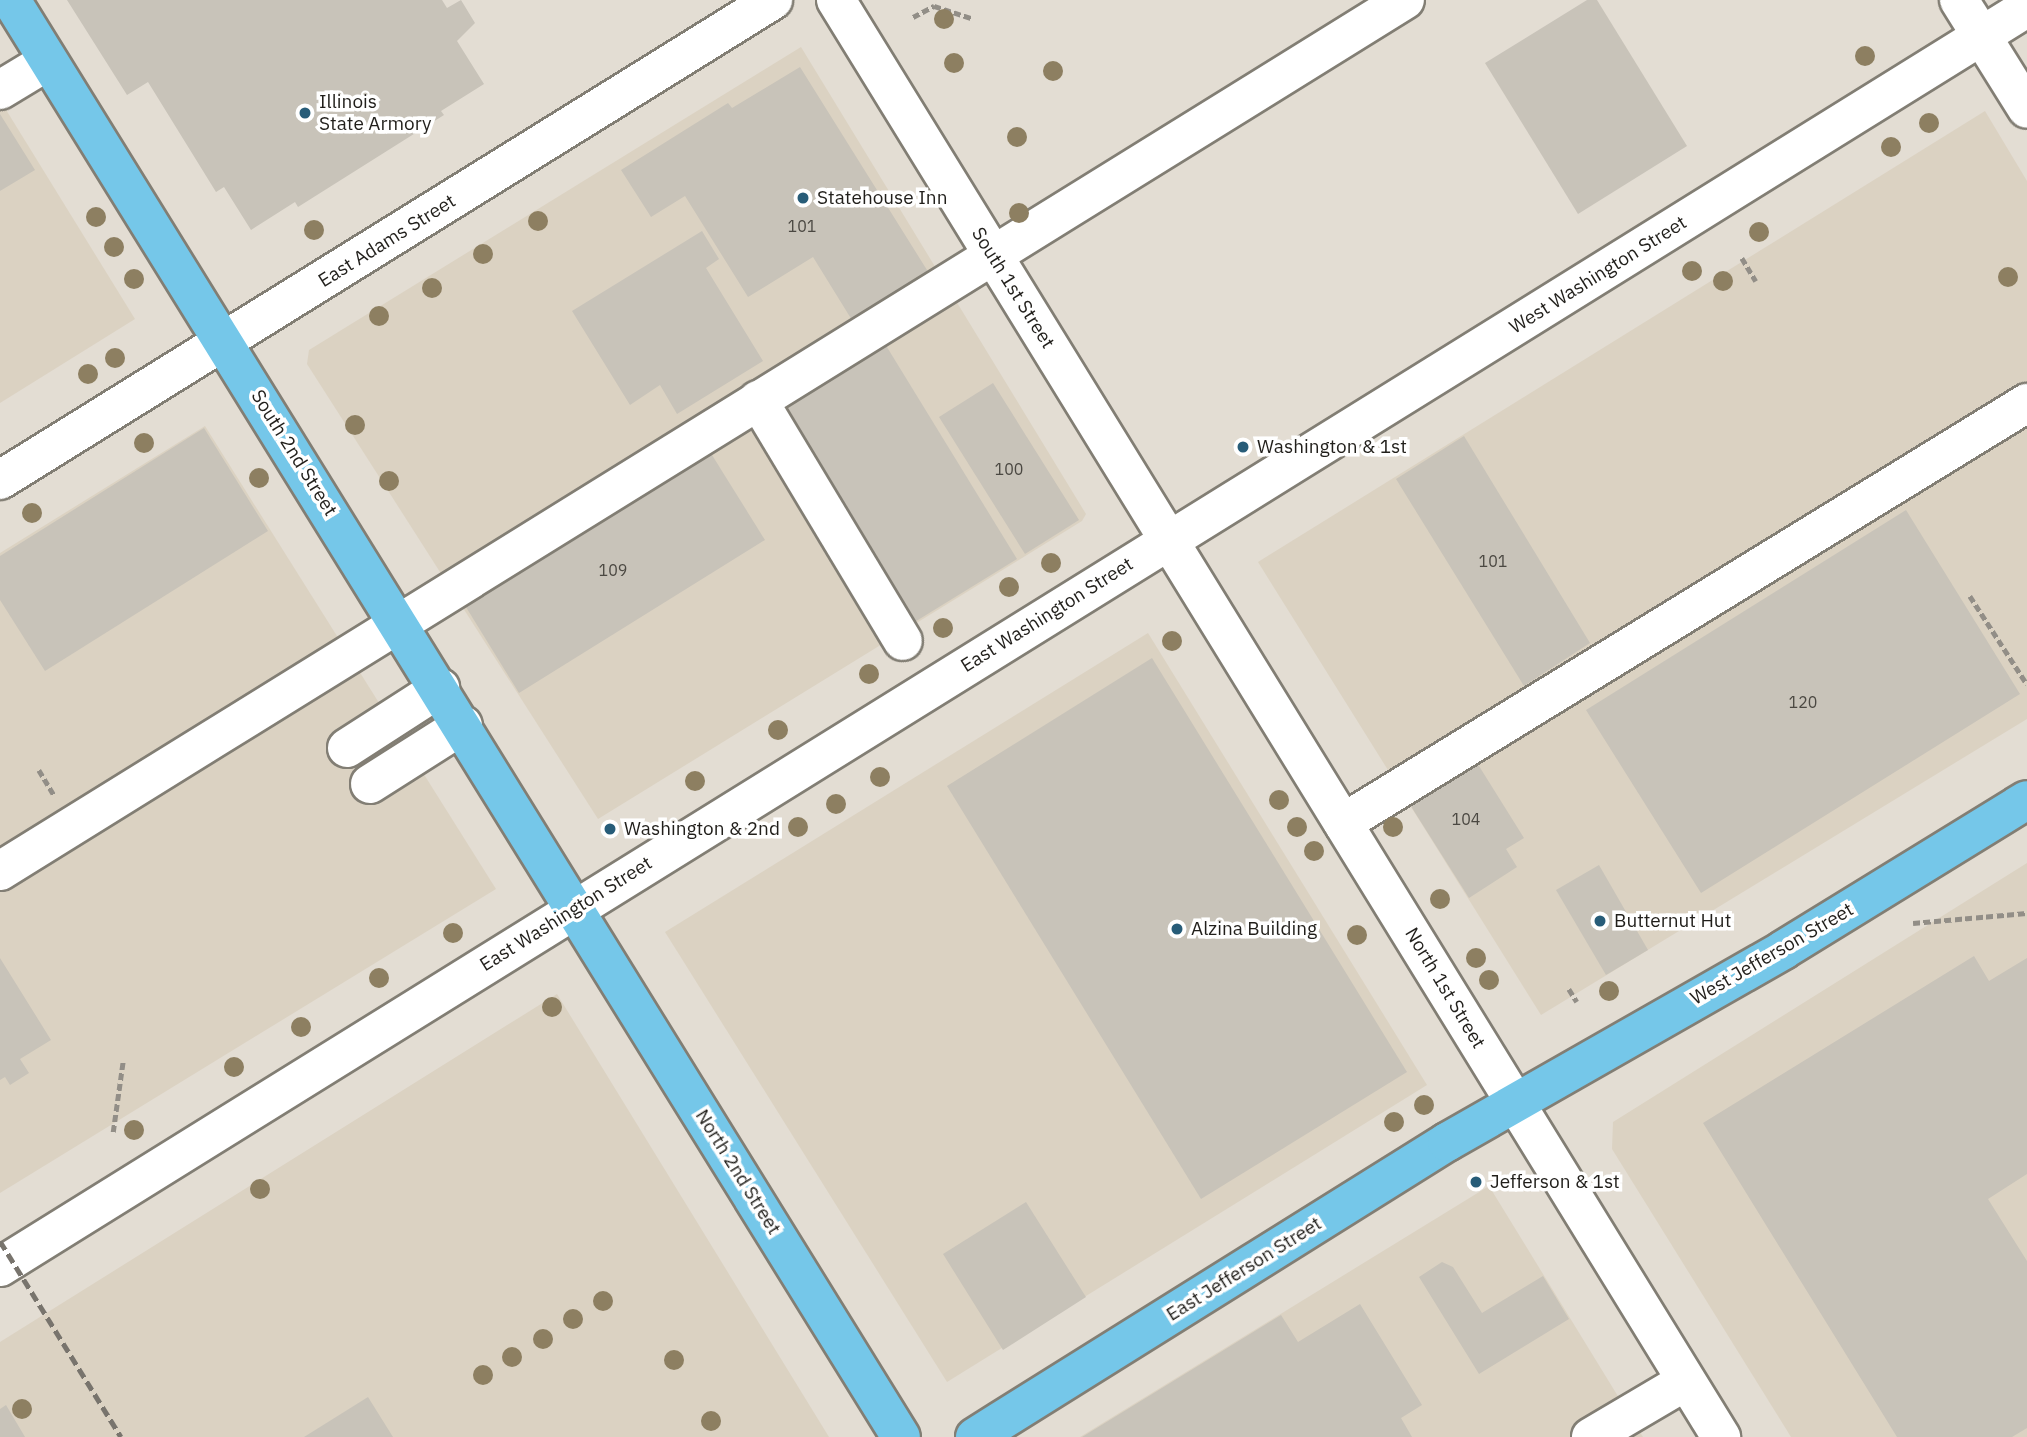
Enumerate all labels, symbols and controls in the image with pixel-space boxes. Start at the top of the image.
place label: Illinois State Armory [319,91,431,135]
marker: Illinois State Armory [297,105,313,121]
place label: Statehouse Inn [817,187,947,209]
street label: East Adams Street [314,190,460,292]
marker: Statehouse Inn [795,190,811,206]
street label: West Washington Street [1505,211,1691,339]
house number: 101 [788,216,816,236]
street label: South 1st Street [967,223,1059,353]
street label: South 2nd Street [246,386,342,520]
place label: Washington & 1st [1257,436,1407,458]
marker: Washington & 1st [1235,439,1251,455]
house number: 100 [995,459,1023,479]
house number: 101 [1479,551,1507,571]
street label: East Washington Street [957,553,1137,677]
house number: 109 [599,560,627,580]
house number: 120 [1789,692,1817,712]
house number: 104 [1452,809,1480,829]
place label: Washington & 2nd [624,818,780,840]
marker: Washington & 2nd [602,821,618,837]
street label: East Washington Street [476,852,656,976]
street label: West Jefferson Street [1686,898,1858,1010]
place label: Butternut Hut [1614,910,1731,932]
marker: Butternut Hut [1592,913,1608,929]
place label: Alzina Building [1191,918,1317,940]
marker: Alzina Building [1169,921,1185,937]
street label: North 1st Street [1400,923,1490,1053]
street label: North 2nd Street [690,1105,786,1239]
place label: Jefferson & 1st [1490,1171,1620,1193]
marker: Jefferson & 1st [1468,1174,1484,1190]
street label: East Jefferson Street [1162,1212,1326,1326]

